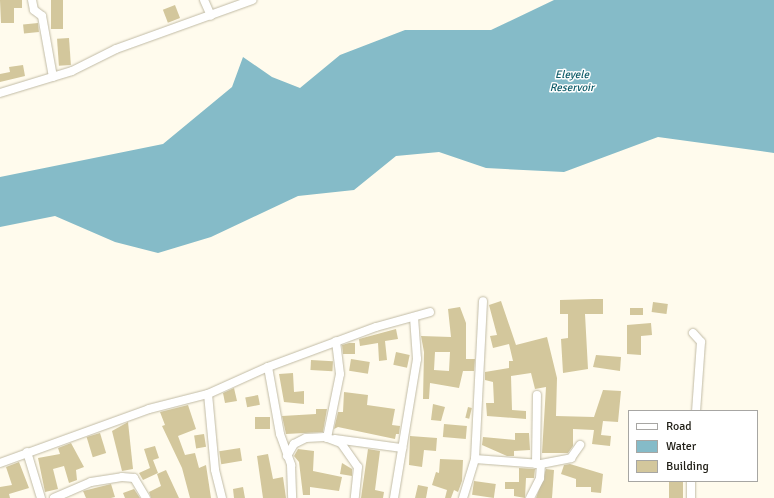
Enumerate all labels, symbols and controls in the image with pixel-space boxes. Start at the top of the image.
water label: Eleyele Reservoir [550,69,594,95]
legend [628,410,758,482]
text: Road [666,419,692,434]
text: Water [666,439,696,454]
text: Building [666,459,709,474]

